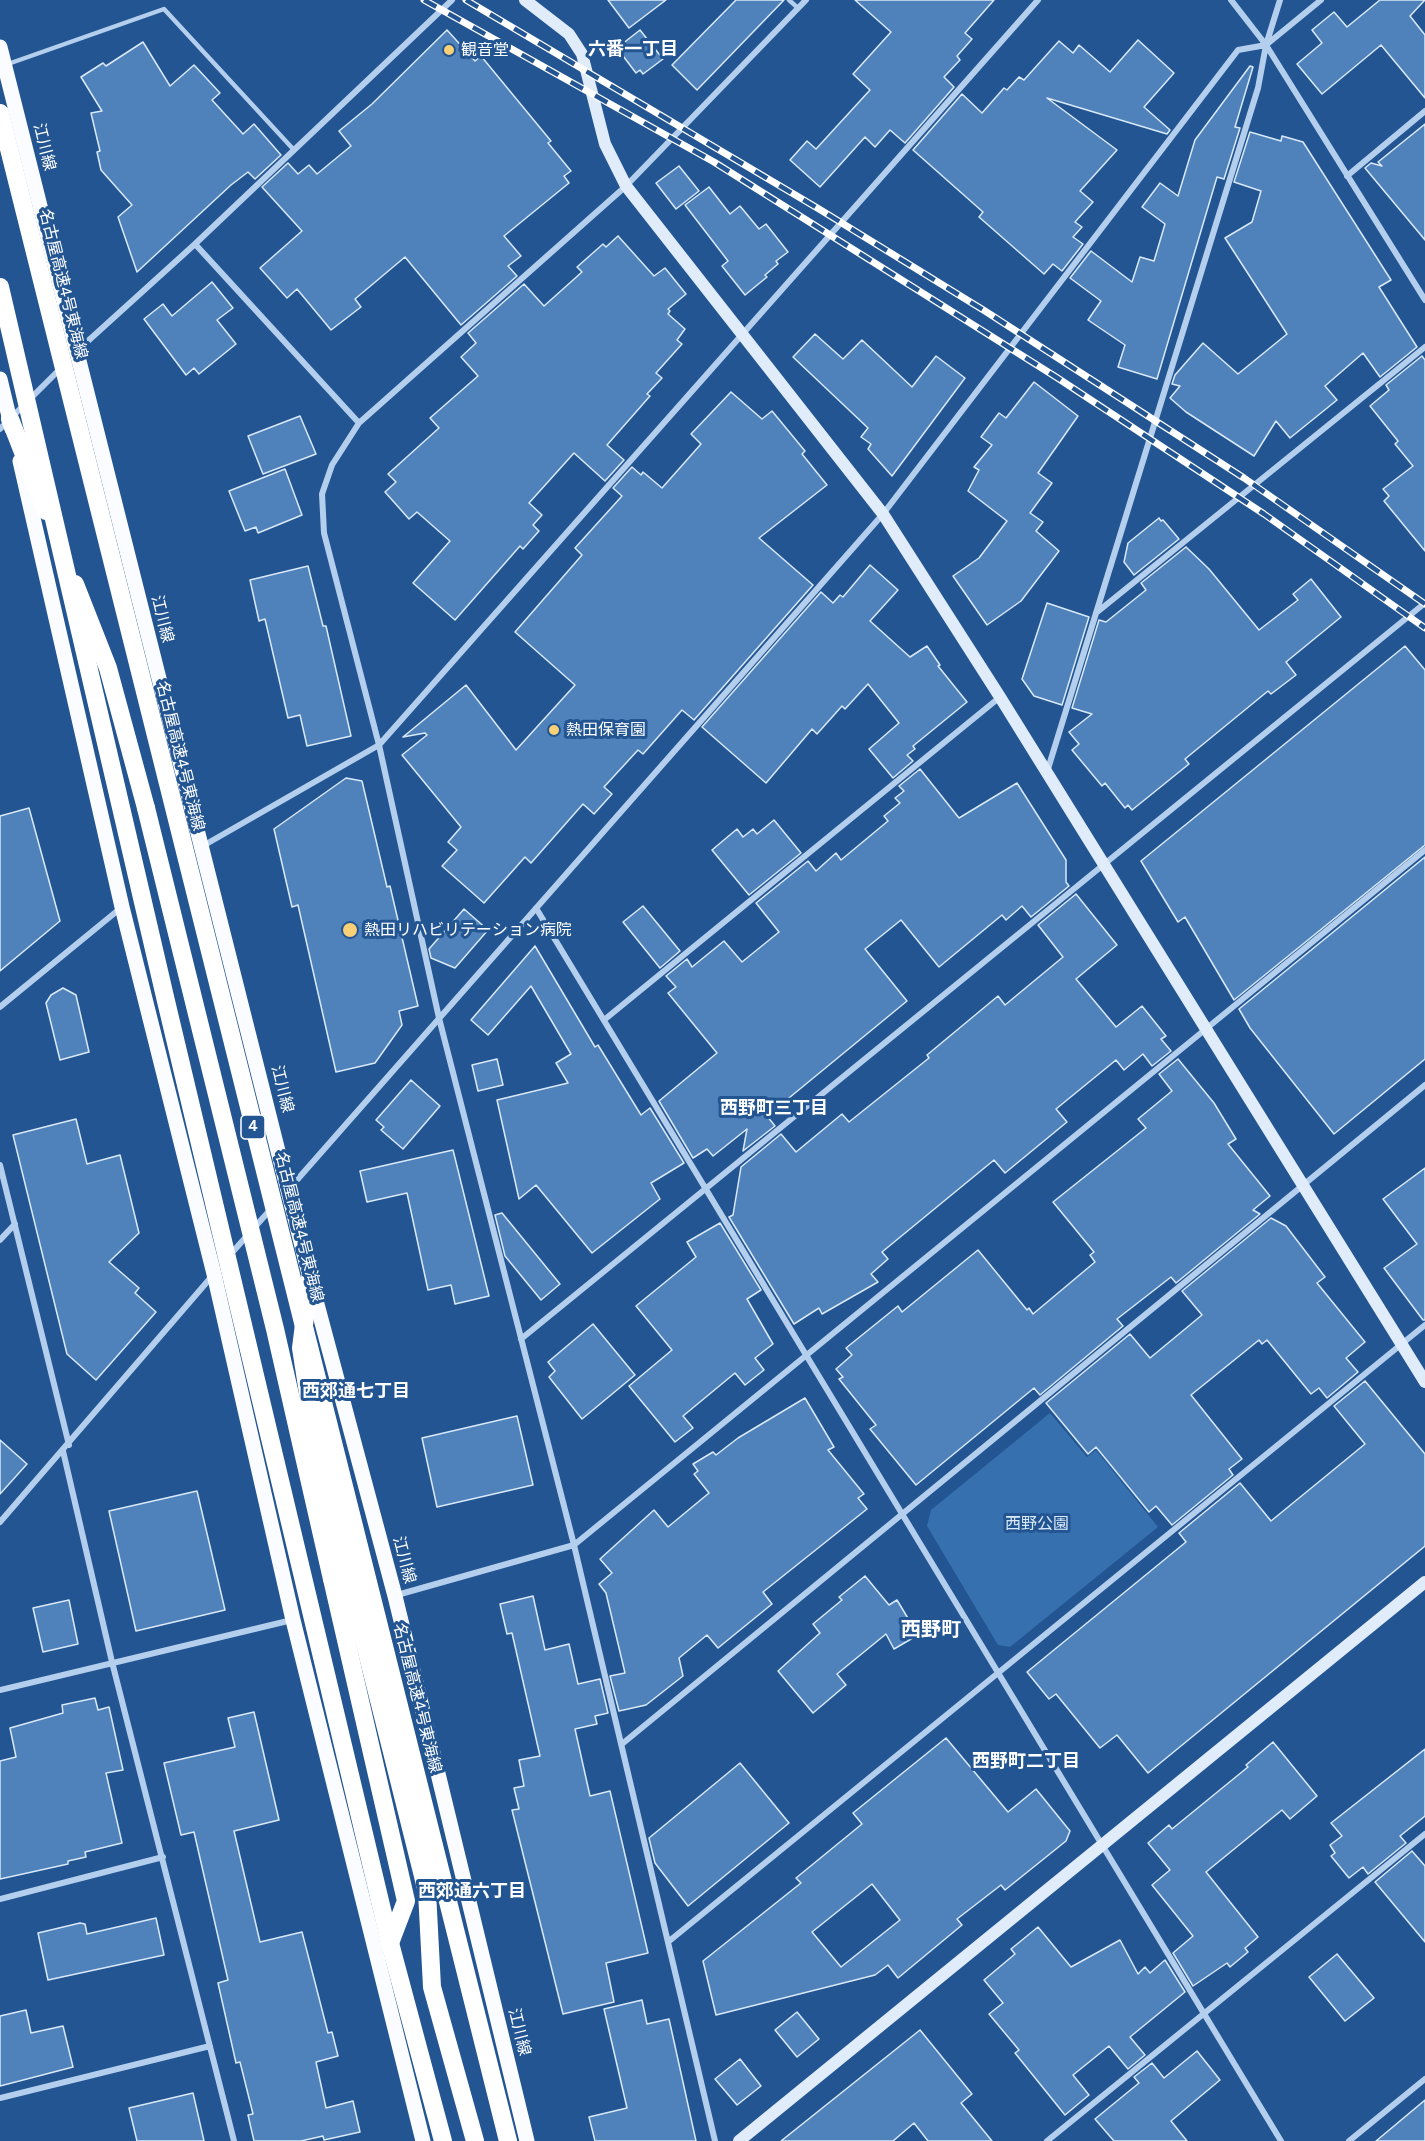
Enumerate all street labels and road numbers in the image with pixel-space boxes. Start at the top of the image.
street label: 江川線 [29,121,59,173]
street label: 名古屋高速4号東海線 [35,207,91,361]
street label: 江川線 [147,593,177,645]
street label: 名古屋高速4号東海線 [152,679,208,833]
street label: 江川線 [267,1063,297,1115]
road number: 4 [241,1115,265,1139]
street label: 名古屋高速4号東海線 [271,1150,327,1304]
street label: 江川線 [389,1534,419,1586]
street label: 名古屋高速4号東海線 [389,1621,445,1775]
street label: 江川線 [504,2006,534,2058]

